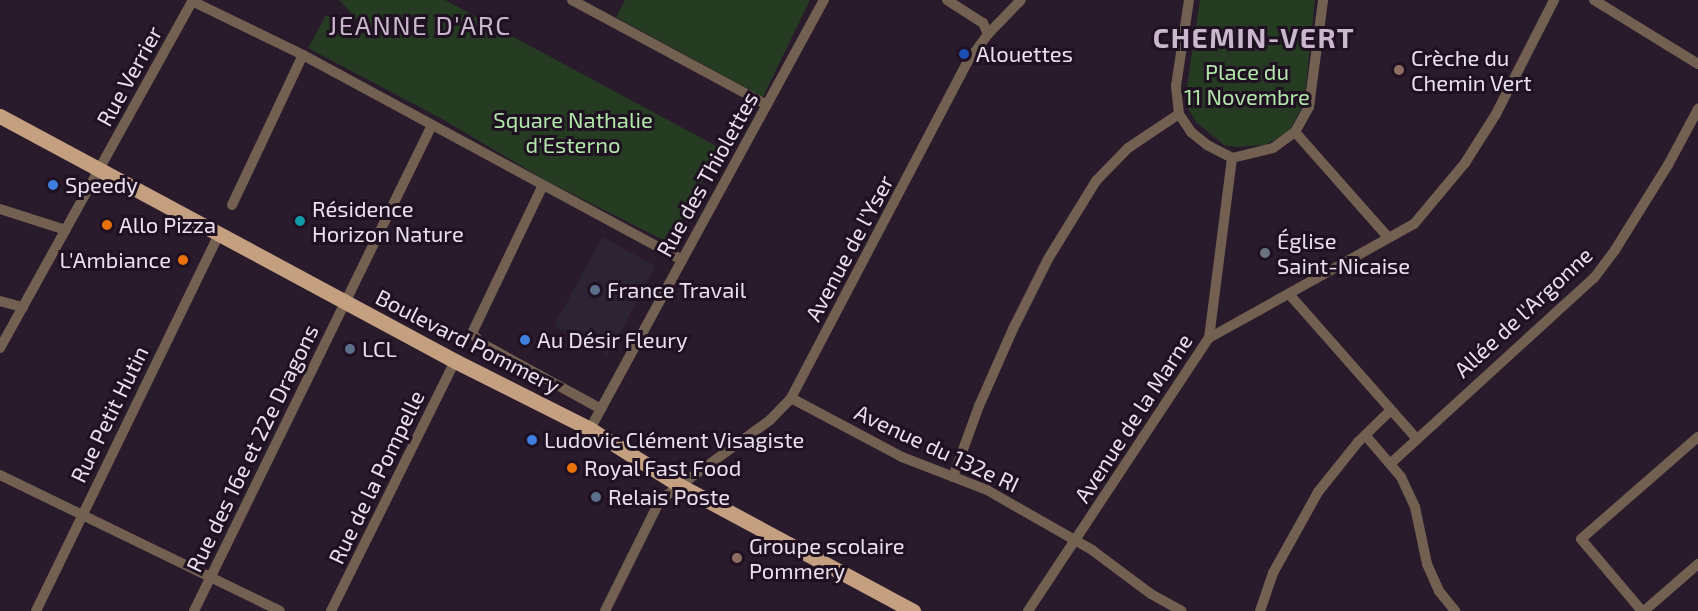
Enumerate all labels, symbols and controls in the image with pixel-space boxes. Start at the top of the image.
district label: JEANNE D'ARC [328,9,512,41]
district label: CHEMIN-VERT [1153,20,1355,54]
street label: Rue Verrier [91,21,167,131]
place label: Alouettes [976,41,1073,67]
place label: Crèche du Chemin Vert [1411,44,1532,96]
marker: Alouettes [957,47,971,61]
park label: Place du 11 Novembre [1184,58,1310,110]
marker: Crèche du Chemin Vert [1392,63,1406,77]
street label: Rue des Thiolettes [651,87,763,261]
park label: Square Nathalie d'Esterno [493,106,653,158]
street label: Avenue de l'Yser [799,170,899,326]
place label: Speedy [65,172,138,198]
marker: Speedy [46,178,60,192]
place label: Résidence Horizon Nature [312,195,464,246]
place label: Allo Pizza [119,212,216,238]
marker: Résidence Horizon Nature [293,214,307,228]
marker: Allo Pizza [100,218,114,232]
place label: Église Saint-Nicaise [1277,227,1410,278]
street label: Allée de l'Argonne [1449,241,1597,383]
marker: Église Saint-Nicaise [1258,246,1272,260]
place label: L'Ambiance [60,247,171,273]
marker: L'Ambiance [176,253,190,267]
place label: France Travail [607,277,747,303]
street label: Boulevard Pommery [372,283,564,399]
marker: France Travail [588,283,602,297]
street label: Rue des 16e et 22e Dragons [180,320,324,576]
place label: Au Désir Fleury [537,327,688,353]
street label: Avenue de la Marne [1068,329,1198,507]
marker: Au Désir Fleury [518,333,532,347]
place label: LCL [362,336,397,362]
street label: Rue Petit Hutin [65,341,153,487]
marker: LCL [343,342,357,356]
street label: Rue de la Pompelle [323,386,429,568]
street label: Avenue du 132e RI [851,398,1023,498]
place label: Ludovic Clément Visagiste [544,427,805,453]
marker: Ludovic Clément Visagiste [525,433,539,447]
place label: Royal Fast Food [584,455,742,481]
marker: Royal Fast Food [565,461,579,475]
place label: Relais Poste [608,484,730,510]
marker: Relais Poste [589,490,603,504]
place label: Groupe scolaire Pommery [749,532,905,584]
marker: Groupe scolaire Pommery [730,551,744,565]

